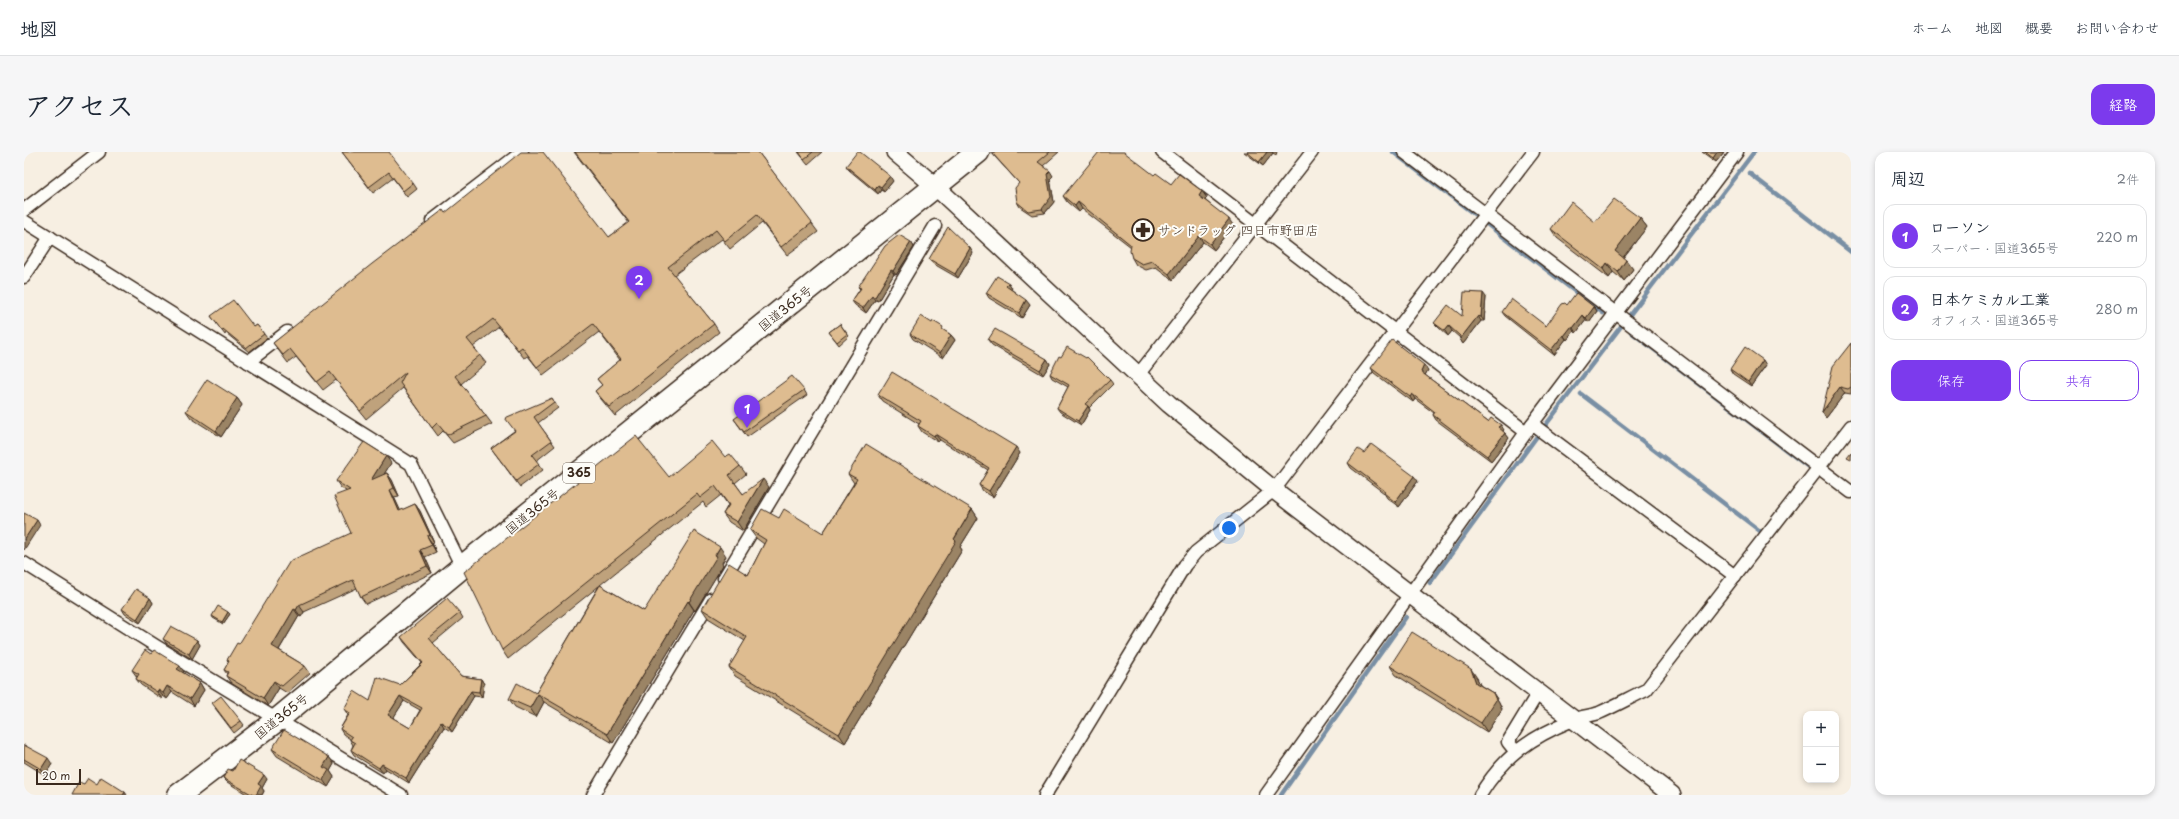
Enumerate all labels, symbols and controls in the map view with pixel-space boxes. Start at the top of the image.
text: 地図 [20,14,58,42]
text: ホーム [1912,17,1953,38]
text: 地図 [1975,17,2003,38]
text: 概要 [2025,17,2053,38]
text: お問い合わせ [2075,17,2159,38]
text: アクセス [24,83,134,126]
button: 経路 [2091,84,2155,125]
text: 周辺 [1891,165,1925,191]
text: 2件 [2117,169,2139,188]
text: ローソン [1930,215,1990,238]
pharmacy icon: サンドラッグ 四日市野田店 [1130,217,1156,243]
place label: サンドラッグ 四日市野田店 [1158,220,1318,239]
text: 1 [1902,227,1908,246]
text: 220 m [2096,227,2138,246]
text: スーパー · 国道365号 [1930,238,2058,257]
pin: 2 [626,266,652,299]
street label: 国道365号 [754,280,816,335]
text: 日本ケミカル工業 [1930,287,2050,310]
text: 2 [1900,299,1910,318]
text: 280 m [2096,299,2138,318]
text: オフィス · 国道365号 [1930,310,2059,329]
button: 保存 [1891,360,2011,401]
button: 共有 [2019,360,2139,401]
pin: 1 [734,395,760,428]
road number: 365 [563,463,595,483]
street label: 国道365号 [501,483,563,538]
your location [1219,518,1239,538]
street label: 国道365号 [250,688,312,743]
map controls [1803,711,1839,783]
button: + [1803,711,1839,747]
button: − [1803,747,1839,783]
scale bar [36,767,81,786]
text: 20 m [42,767,70,784]

